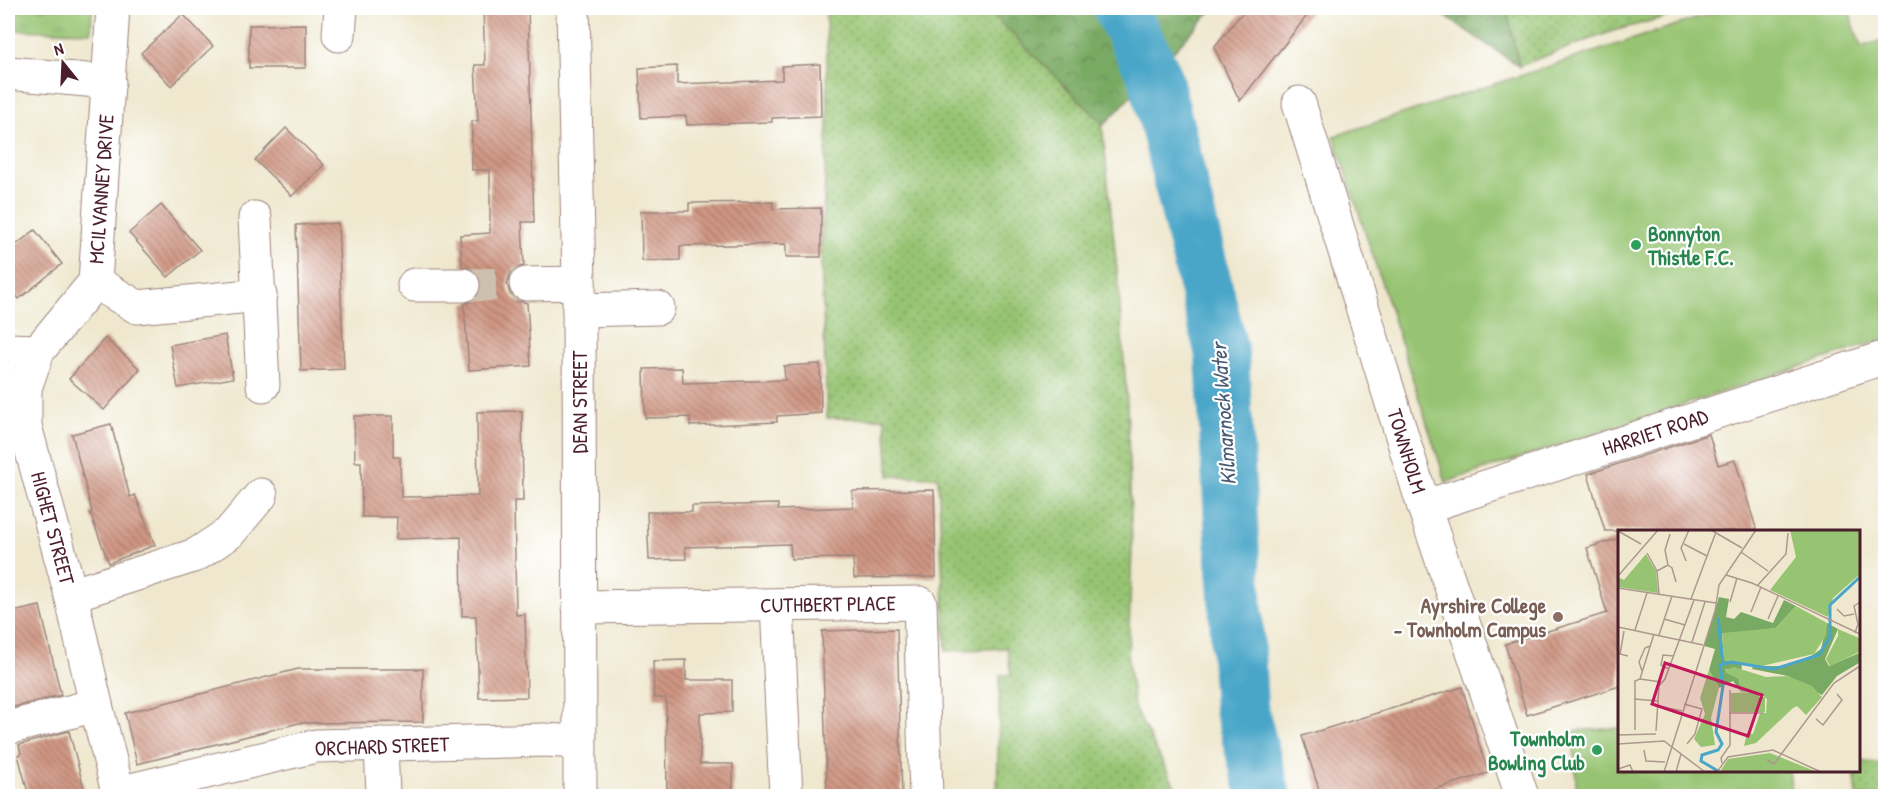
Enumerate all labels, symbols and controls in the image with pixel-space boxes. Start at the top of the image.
north arrow [33,33,93,93]
text: N [51,37,66,61]
street label: MCILVANNEY DRIVE [81,113,121,265]
place label: Bonnyton Thistle F.C. [1647,219,1734,272]
marker: Bonnyton Thistle F.C. [1629,238,1643,252]
water label: Kilmarnock Water [1203,339,1243,486]
street label: DEAN STREET [565,349,594,453]
street label: HARRIET ROAD [1598,401,1712,463]
street label: TOWNHOLM [1380,405,1434,497]
street label: HIGHET STREET [24,468,82,589]
inset map [1618,530,1860,771]
street label: CUTHBERT PLACE [760,588,896,620]
place label: Ayrshire College - Townholm Campus [1394,591,1547,645]
marker: Ayrshire College - Townholm Campus [1551,610,1565,624]
place label: Townholm Bowling Club [1488,724,1585,778]
street label: ORCHARD STREET [314,729,451,763]
marker: Townholm Bowling Club [1590,743,1604,757]

